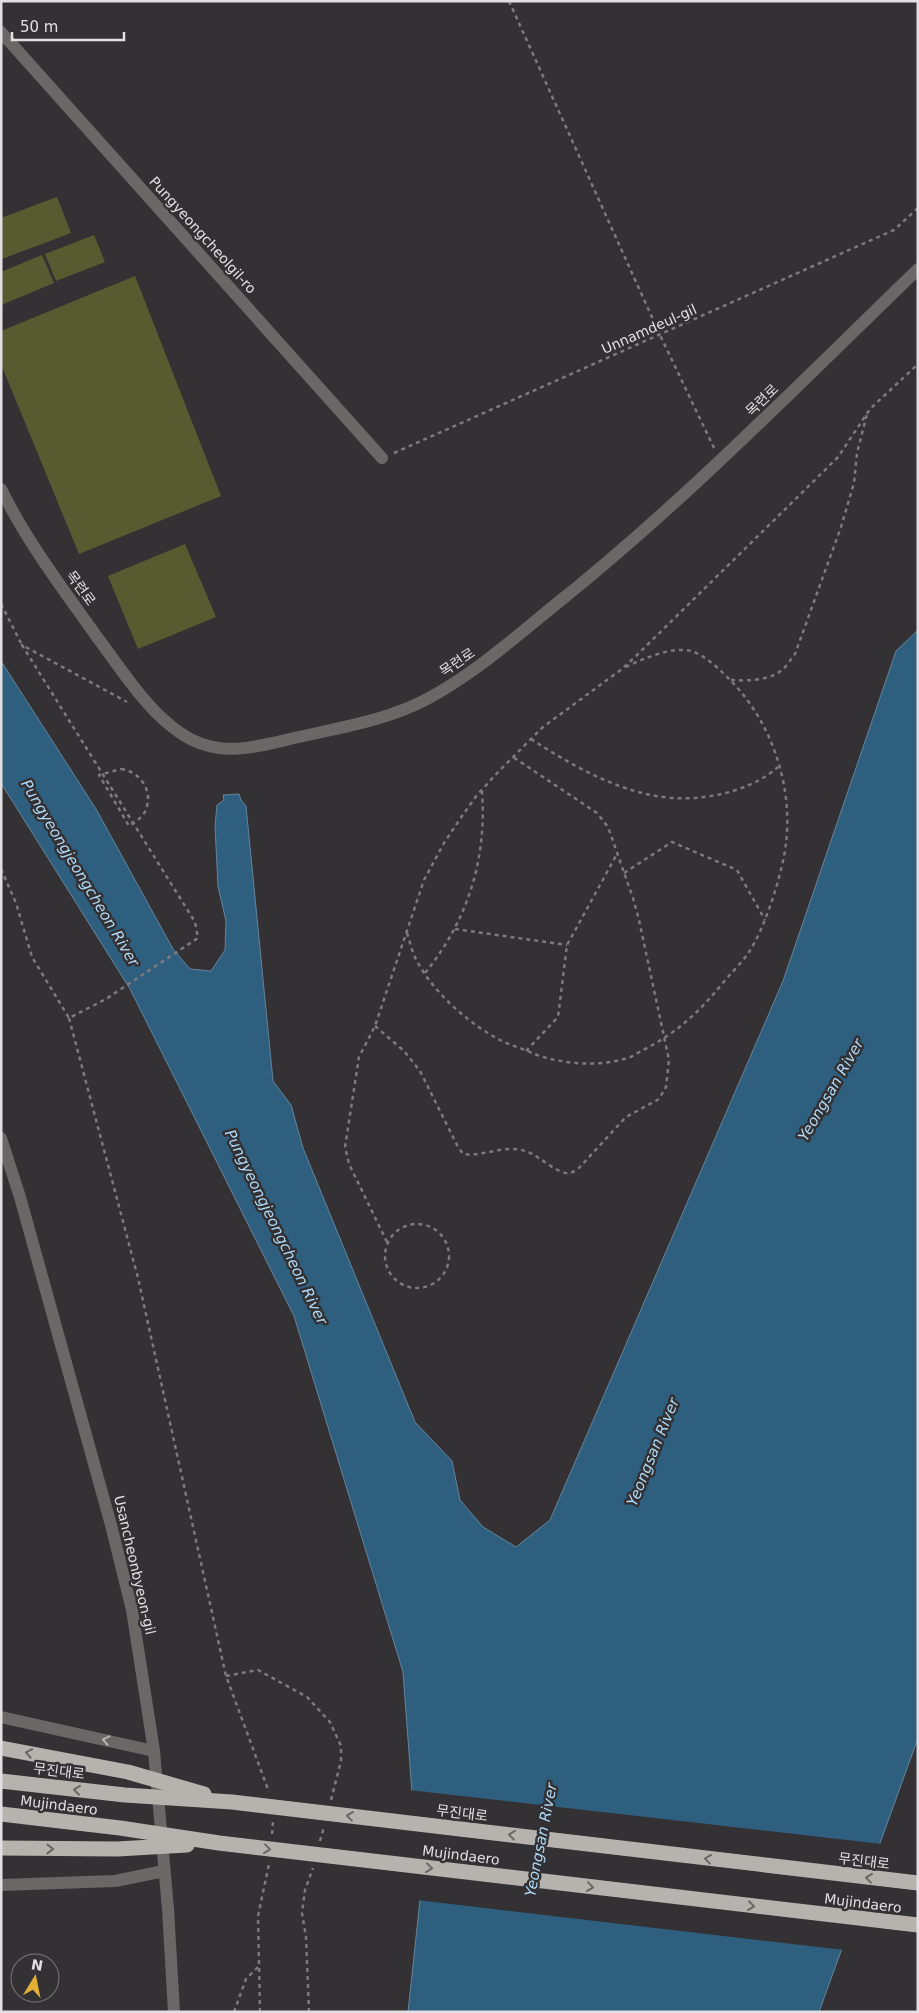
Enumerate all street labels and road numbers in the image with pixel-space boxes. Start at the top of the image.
street label: Pungyeongcheolgil-ro [146,173,260,297]
street label: Unnamdeul-gil [599,301,699,357]
street label: 목련로 [743,381,782,419]
street label: 목련로 [63,568,99,608]
street label: 목련로 [437,644,478,679]
street label: Usancheonbyeon-gil [111,1494,159,1636]
street label: 무진대로 [32,1760,86,1782]
street label: Mujindaero [19,1792,99,1818]
street label: 무진대로 [435,1802,489,1824]
street label: Mujindaero [421,1842,501,1868]
street label: 무진대로 [837,1850,891,1872]
street label: Mujindaero [823,1890,903,1916]

